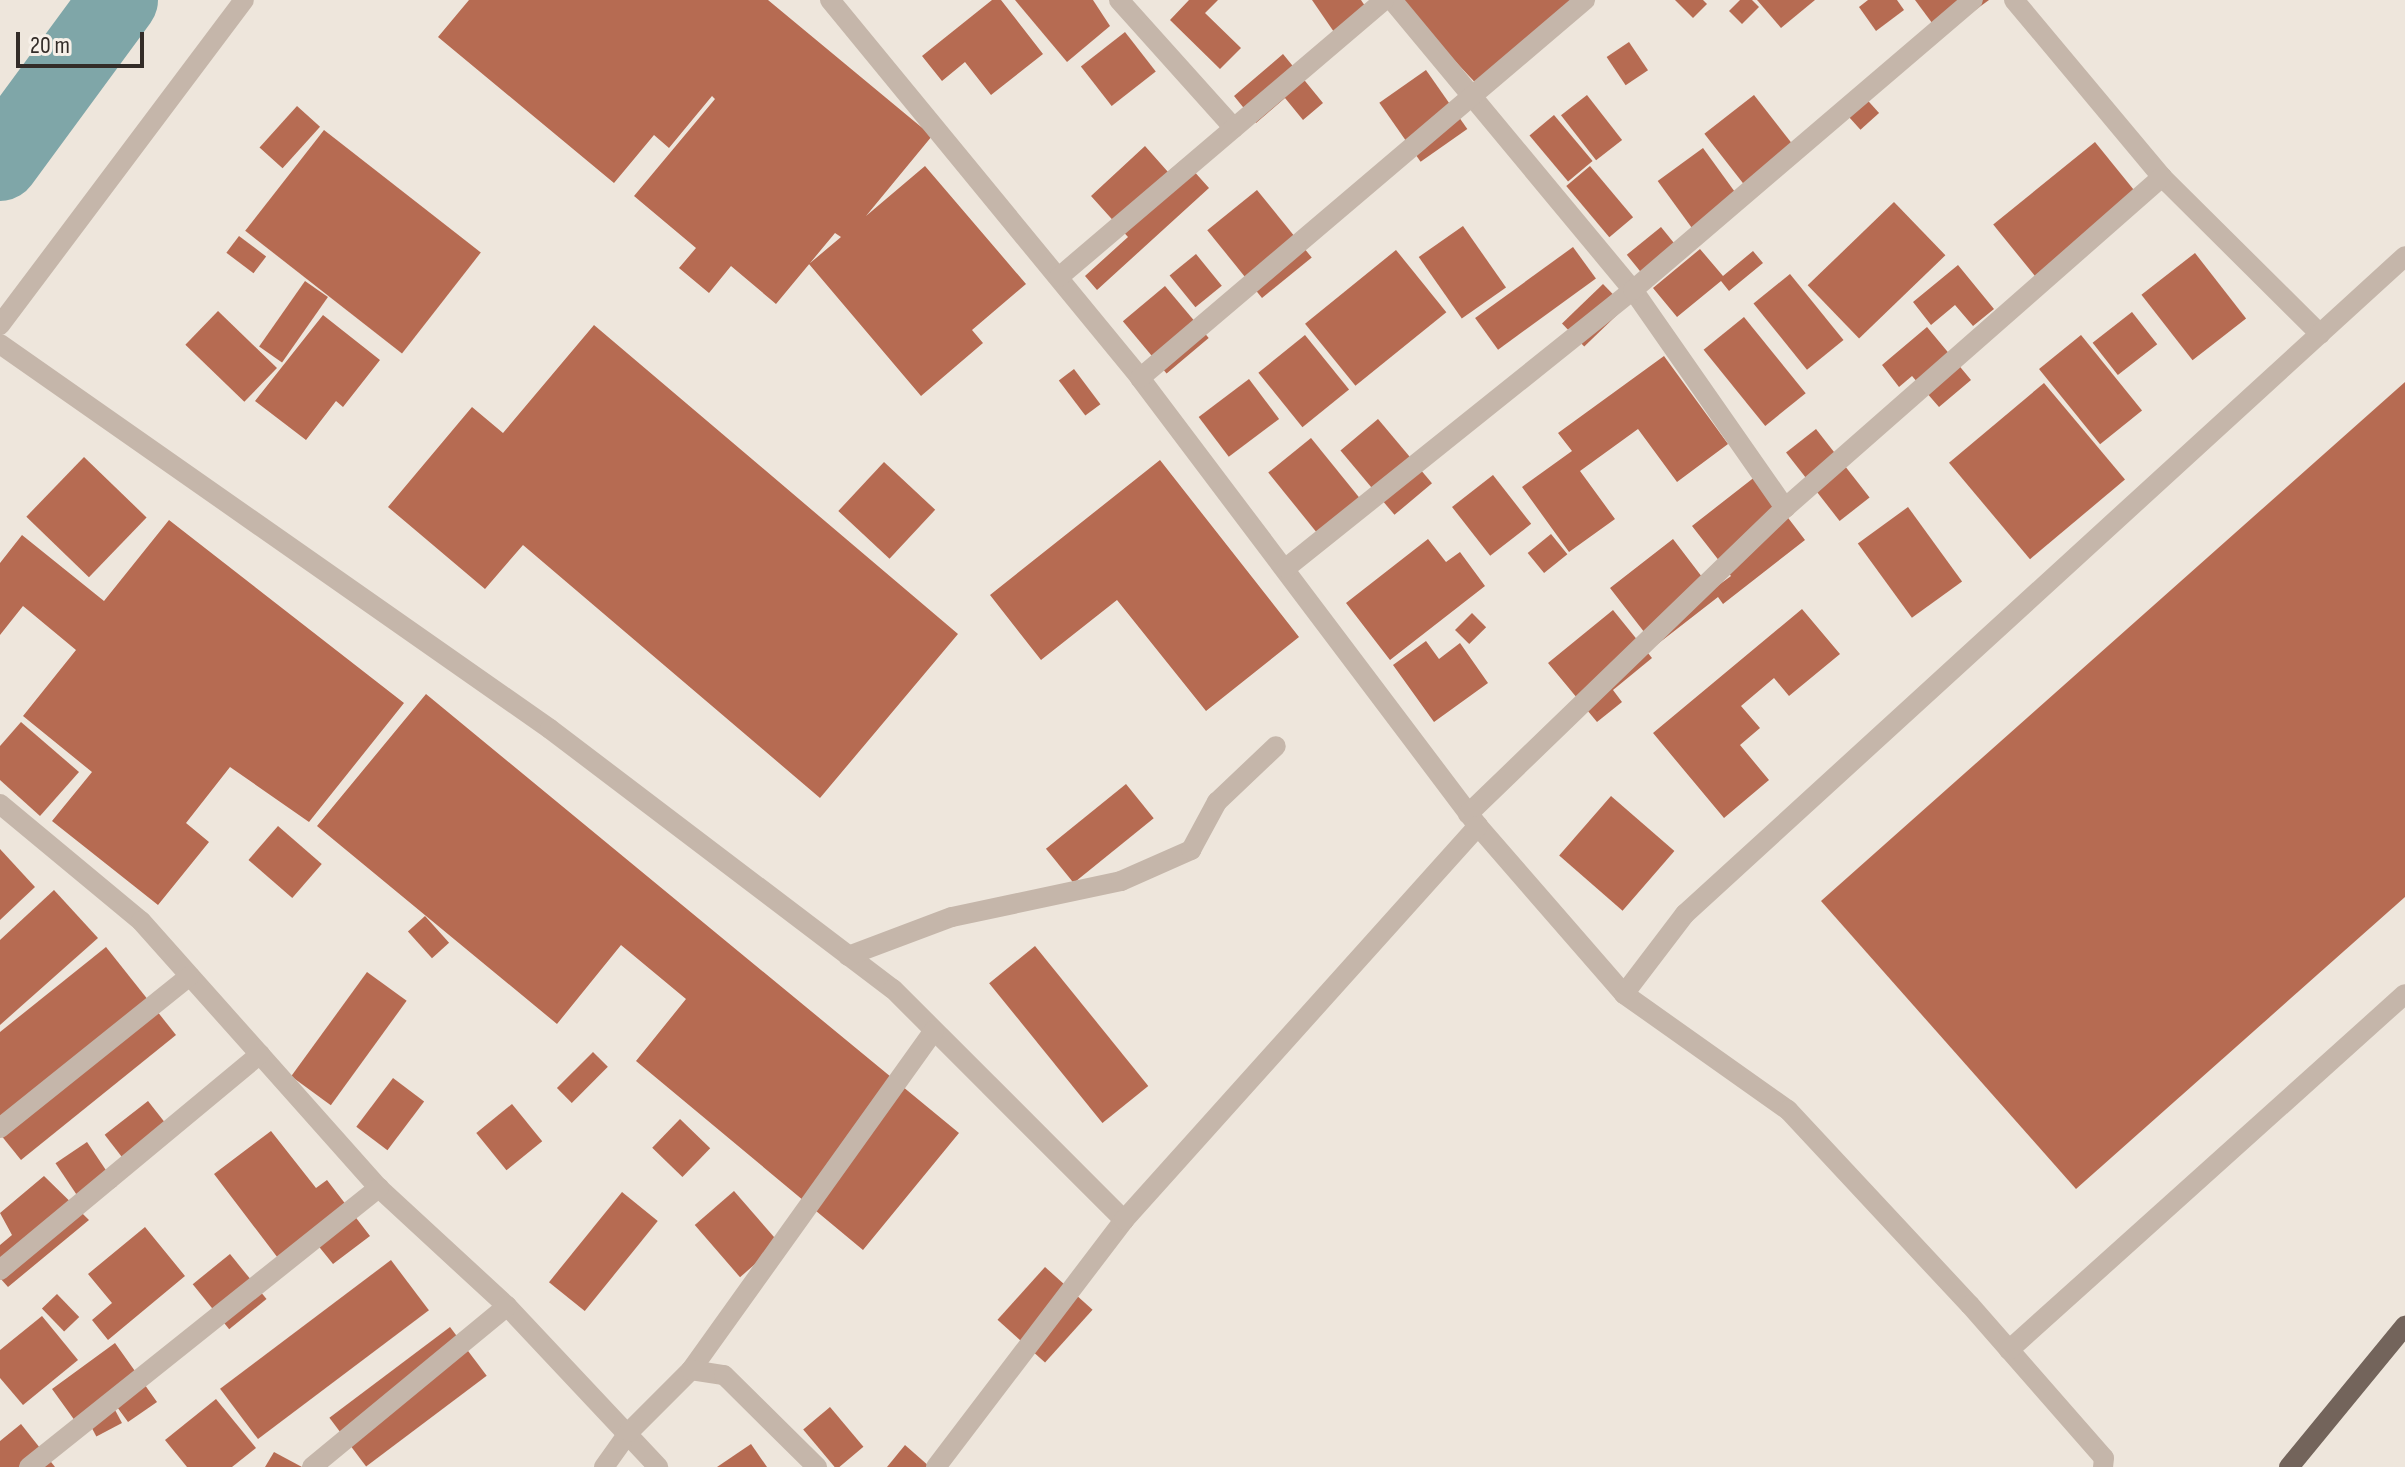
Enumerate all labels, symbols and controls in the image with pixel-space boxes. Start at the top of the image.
scale bar [20,16,148,66]
text: 20 m [30,31,70,60]

